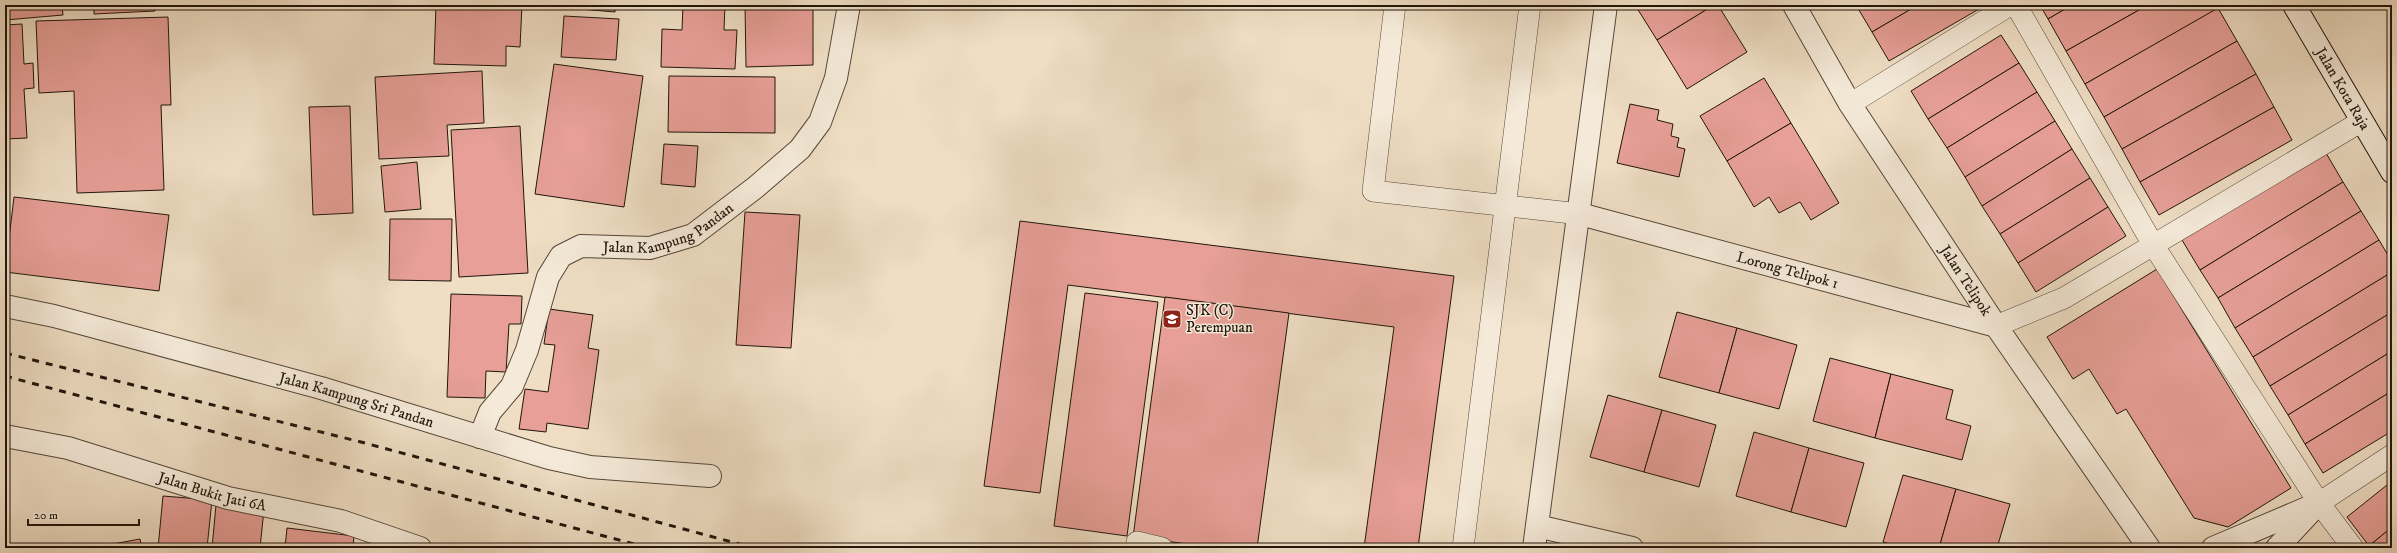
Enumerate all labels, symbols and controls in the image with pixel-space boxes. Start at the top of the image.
street label: Jalan Kota Raja [2310,42,2375,134]
street label: Jalan Kampung Pandan [601,198,737,258]
street label: Jalan Telipok [1935,240,1996,320]
street label: Lorong Telipok 1 [1735,247,1841,293]
place label: SJK (C) Perempuan [1186,301,1253,337]
school or university icon: SJK (C) Perempuan [1161,308,1183,330]
street label: Jalan Kampung Sri Pandan [275,367,436,432]
street label: Jalan Bukit Jati 6A [154,467,268,515]
scale bar [28,501,139,527]
text: 20 m [34,508,58,523]

